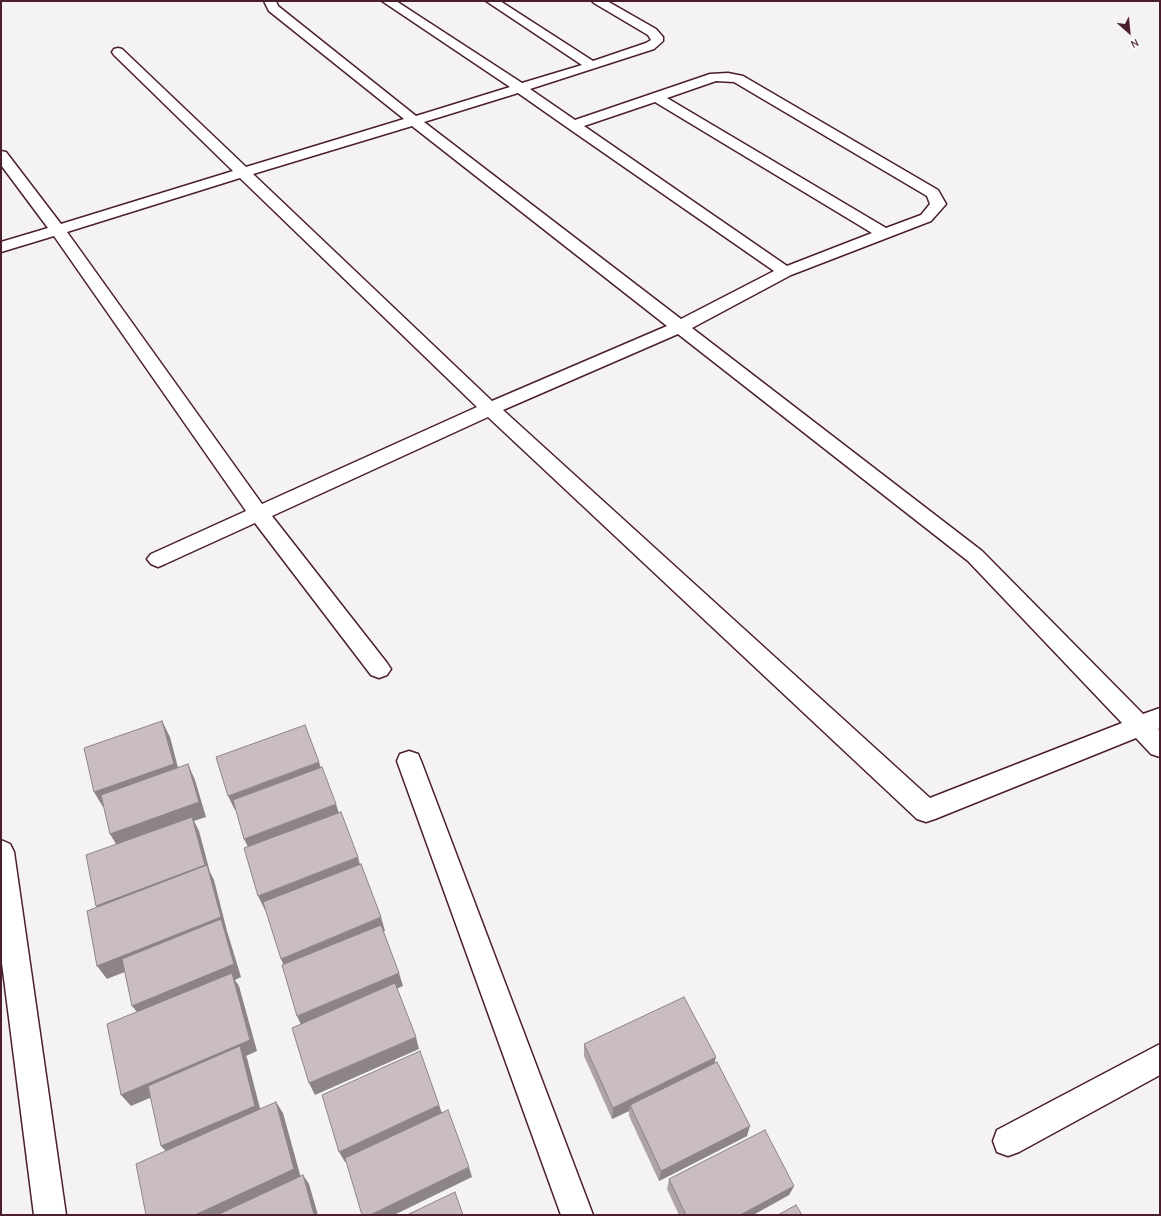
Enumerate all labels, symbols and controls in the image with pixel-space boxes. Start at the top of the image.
north arrow [1109,12,1149,52]
text: N [1129,36,1141,51]

